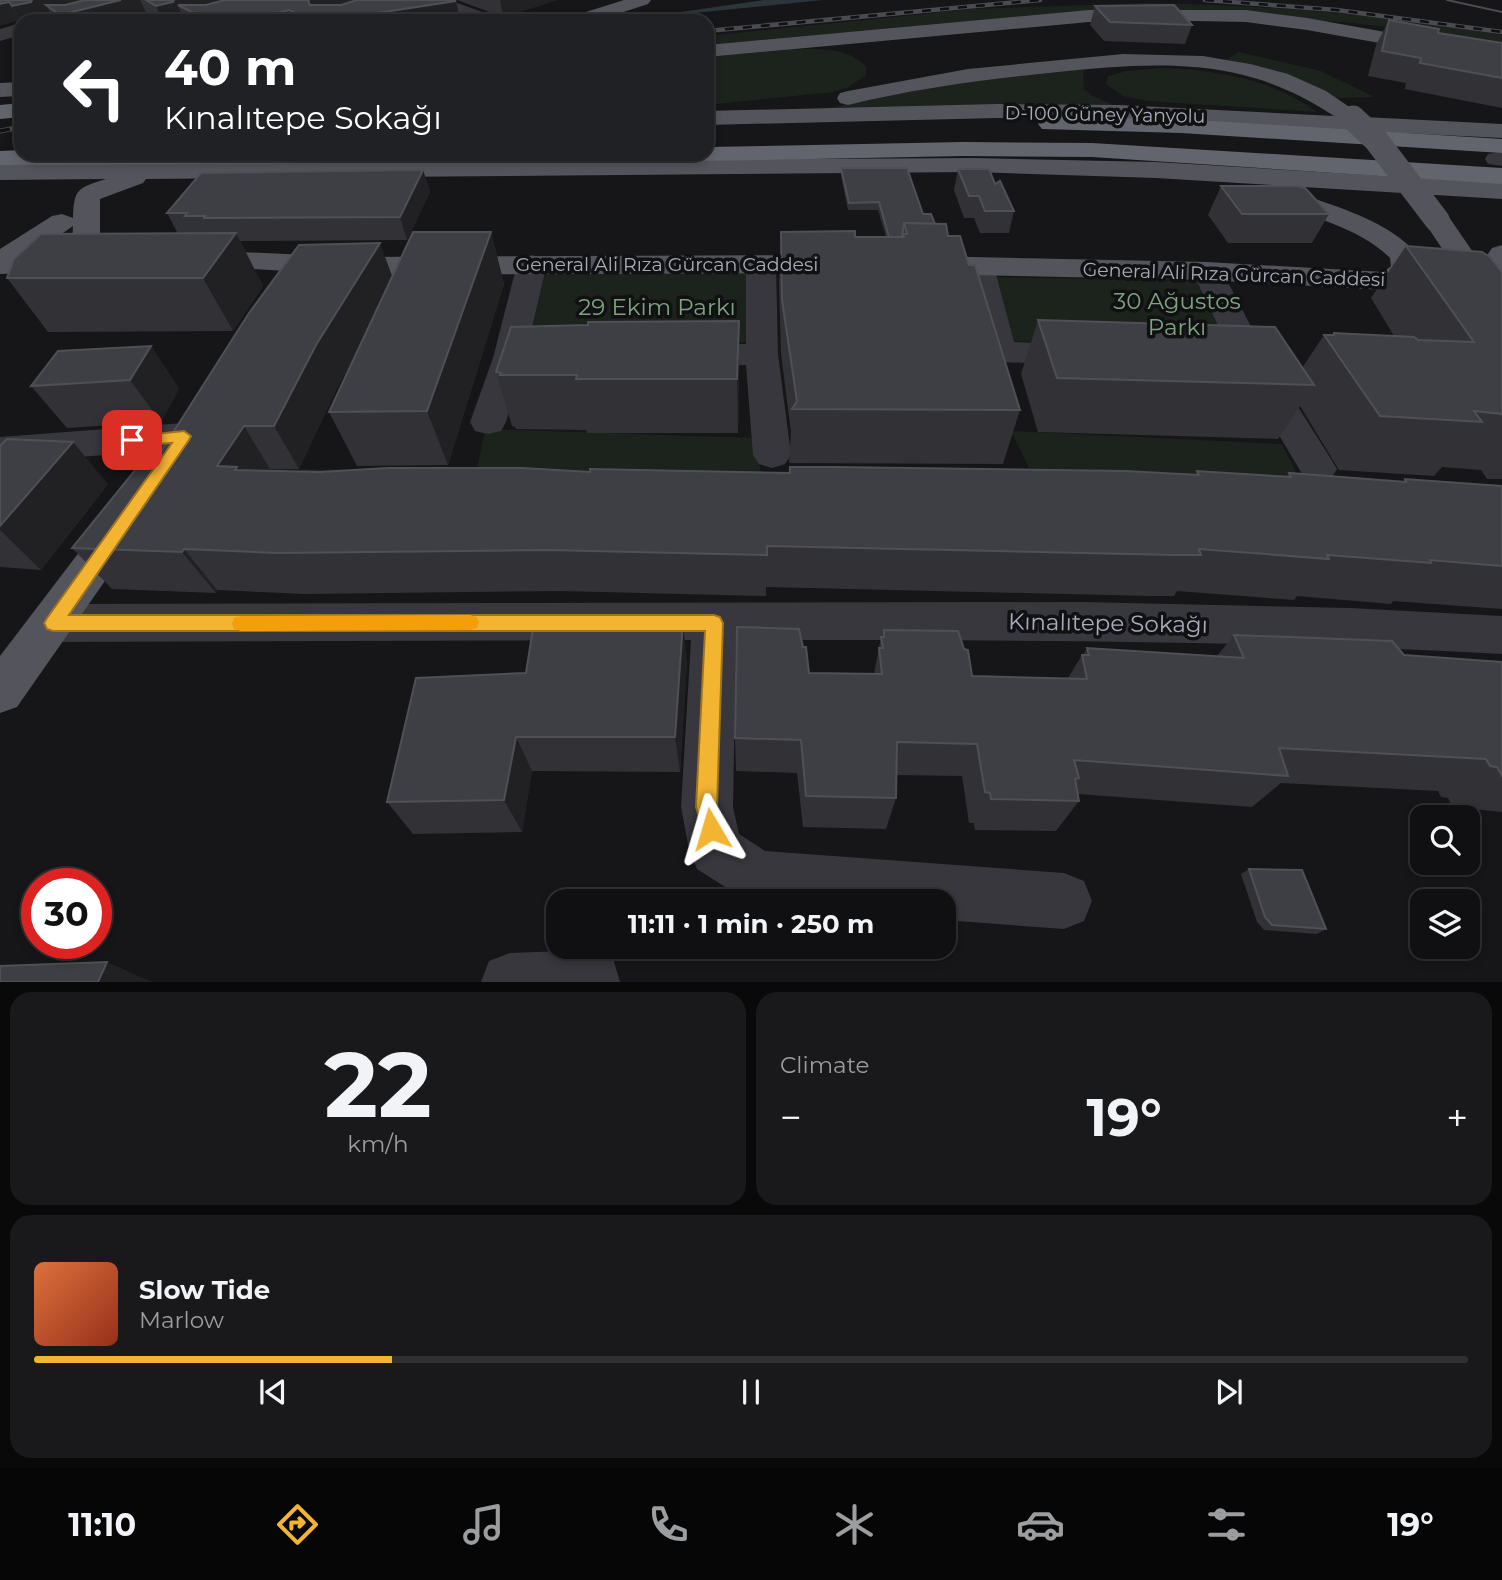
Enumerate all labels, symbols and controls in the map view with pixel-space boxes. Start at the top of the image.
text: 40 m [164,38,296,97]
icon: left [49,42,140,133]
text: Kınalıtepe Sokağı [164,98,442,137]
street label: D-100 Güney Yanyolu [1004,101,1206,128]
street label: General Ali Rıza Gürcan Caddesi [516,253,818,276]
street label: General Ali Rıza Gürcan Caddesi [1082,258,1386,291]
park label: 30 Ağustos Parkı [1113,287,1241,341]
park label: 29 Ekim Parkı [578,293,736,321]
pin [102,410,162,470]
icon: arrive [113,421,151,459]
street label: Kınalıtepe Sokağı [1008,607,1208,639]
position arrow [674,792,748,866]
map controls [1410,805,1480,959]
button: search [1410,805,1480,875]
speed limit sign: 30 [21,868,112,959]
button: layers [1410,889,1480,959]
text: 11:11 · 1 min · 250 m [628,908,874,940]
text: 22 [324,1029,432,1140]
text: Climate [780,1051,869,1079]
text: 19° [1086,1086,1162,1149]
text: − [780,1094,802,1141]
text: + [1446,1094,1468,1141]
text: km/h [347,1130,409,1158]
text: Slow Tide [139,1274,270,1306]
text: Marlow [139,1306,224,1334]
icon: previous [254,1373,292,1411]
icon: pause [732,1373,770,1411]
icon: next [1210,1373,1248,1411]
icon: directions [273,1500,322,1549]
icon: music [459,1500,508,1549]
icon: phone [644,1500,693,1549]
icon: climate [830,1500,879,1549]
icon: car [1016,1500,1065,1549]
icon: filters [1202,1500,1251,1549]
text: 11:10 [68,1505,136,1544]
text: 19° [1387,1505,1434,1544]

